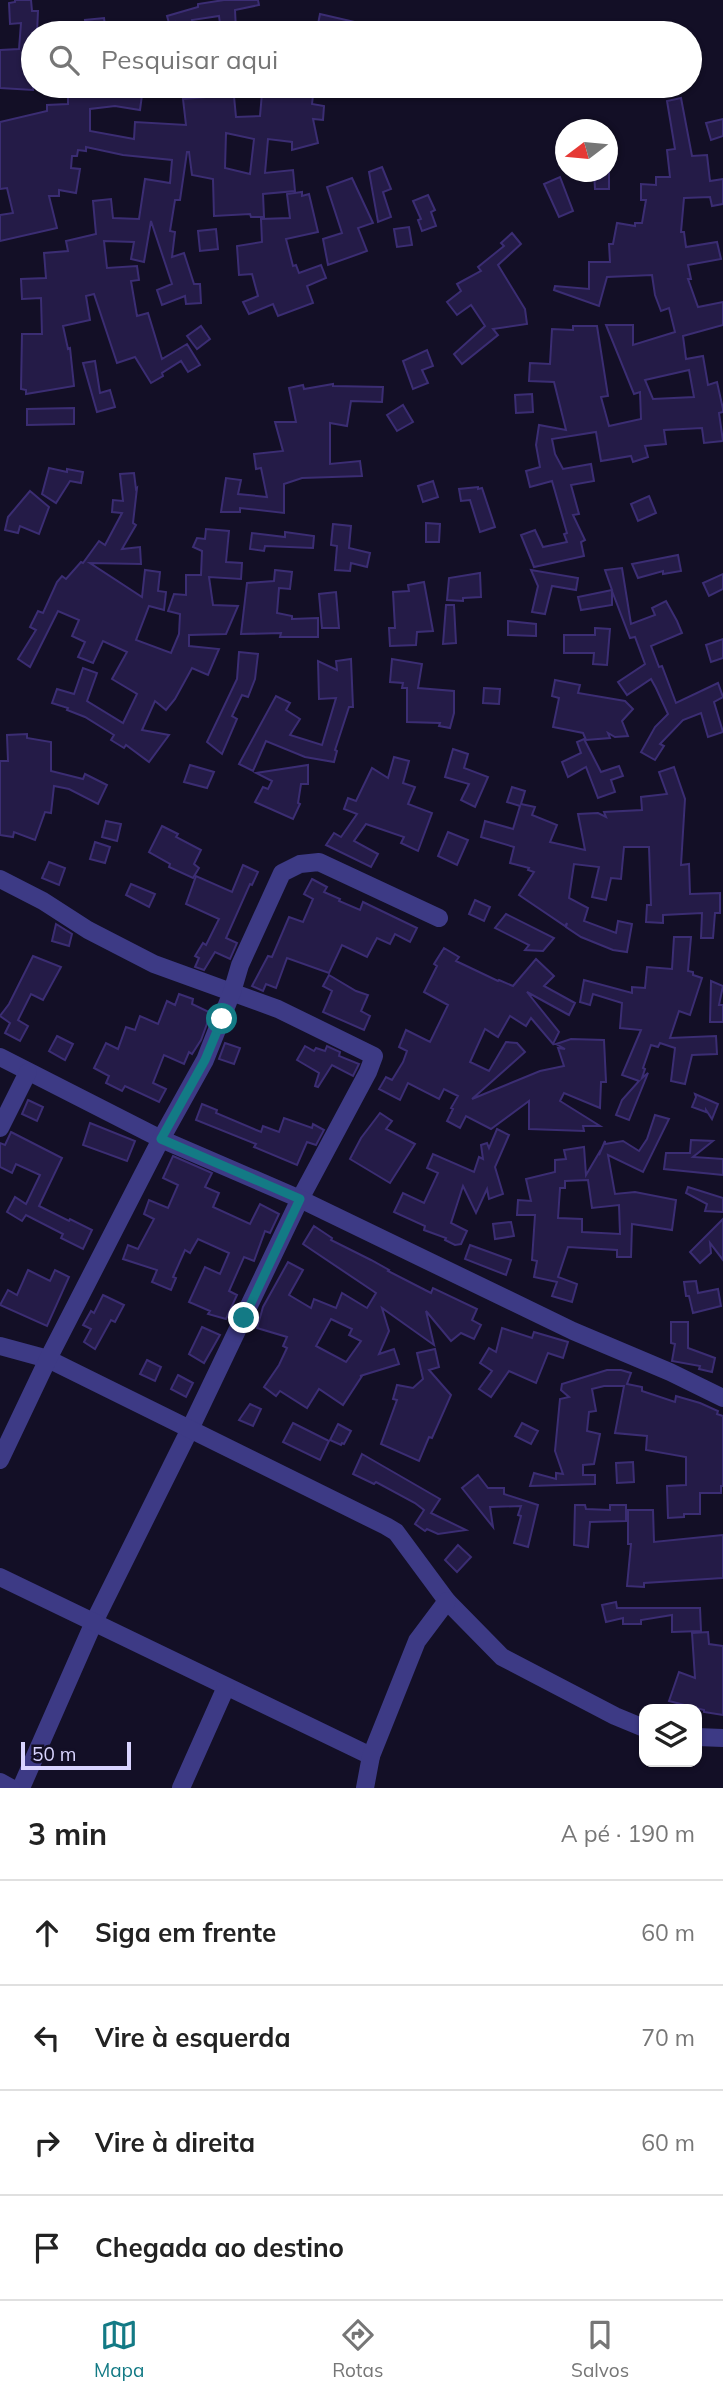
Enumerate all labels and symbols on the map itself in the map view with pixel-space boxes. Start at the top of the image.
north arrow [555,119,618,182]
route start [206,1003,237,1034]
route end [228,1302,259,1333]
scale bar [21,1739,131,1771]

